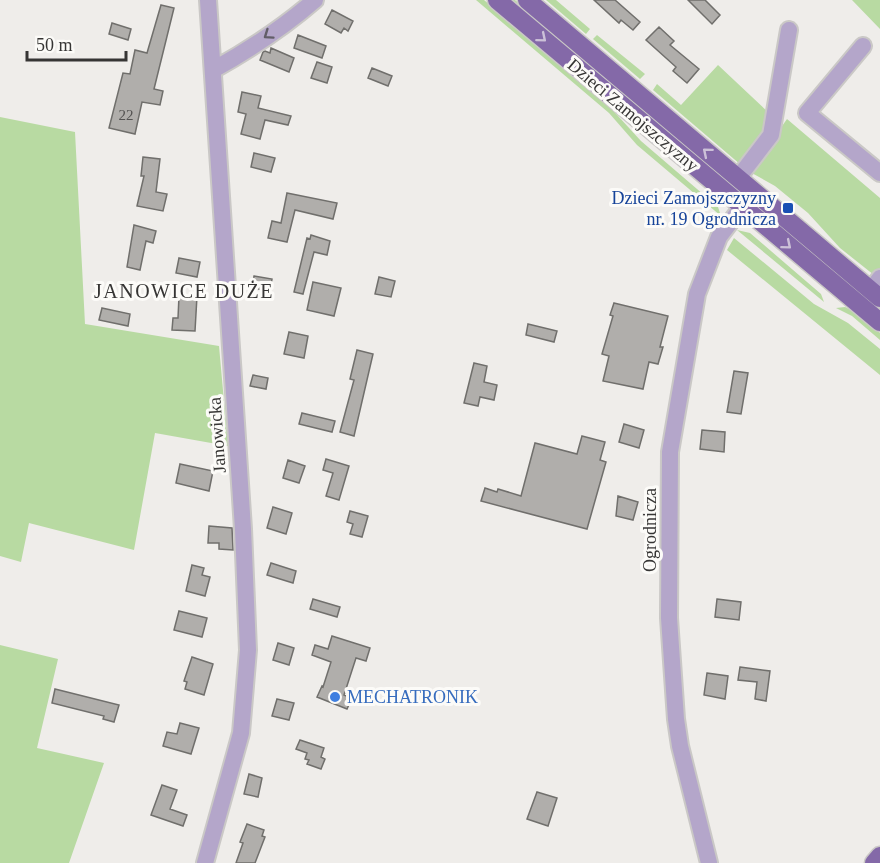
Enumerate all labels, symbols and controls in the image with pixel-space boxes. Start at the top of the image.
scale bar [27,24,126,62]
one-way arrow [264,28,275,39]
one-way arrow [535,31,546,42]
text: 50 m [36,35,73,55]
street label: Dzieci Zamojszczyzny [564,54,702,176]
house number: 22 [119,107,134,123]
one-way arrow [703,148,714,159]
place label: Dzieci Zamojszczyzny nr. 19 Ogrodnicza [612,188,776,229]
marker: Dzieci Zamojszczyzny nr. 19 Ogrodnicza [781,201,795,215]
one-way arrow [780,237,791,248]
district label: JANOWICE DUŻE [94,280,274,302]
street label: Janowicka [204,396,230,474]
street label: Ogrodnicza [640,488,660,572]
place label: MECHATRONIK [347,687,478,707]
marker: MECHATRONIK [328,690,342,704]

